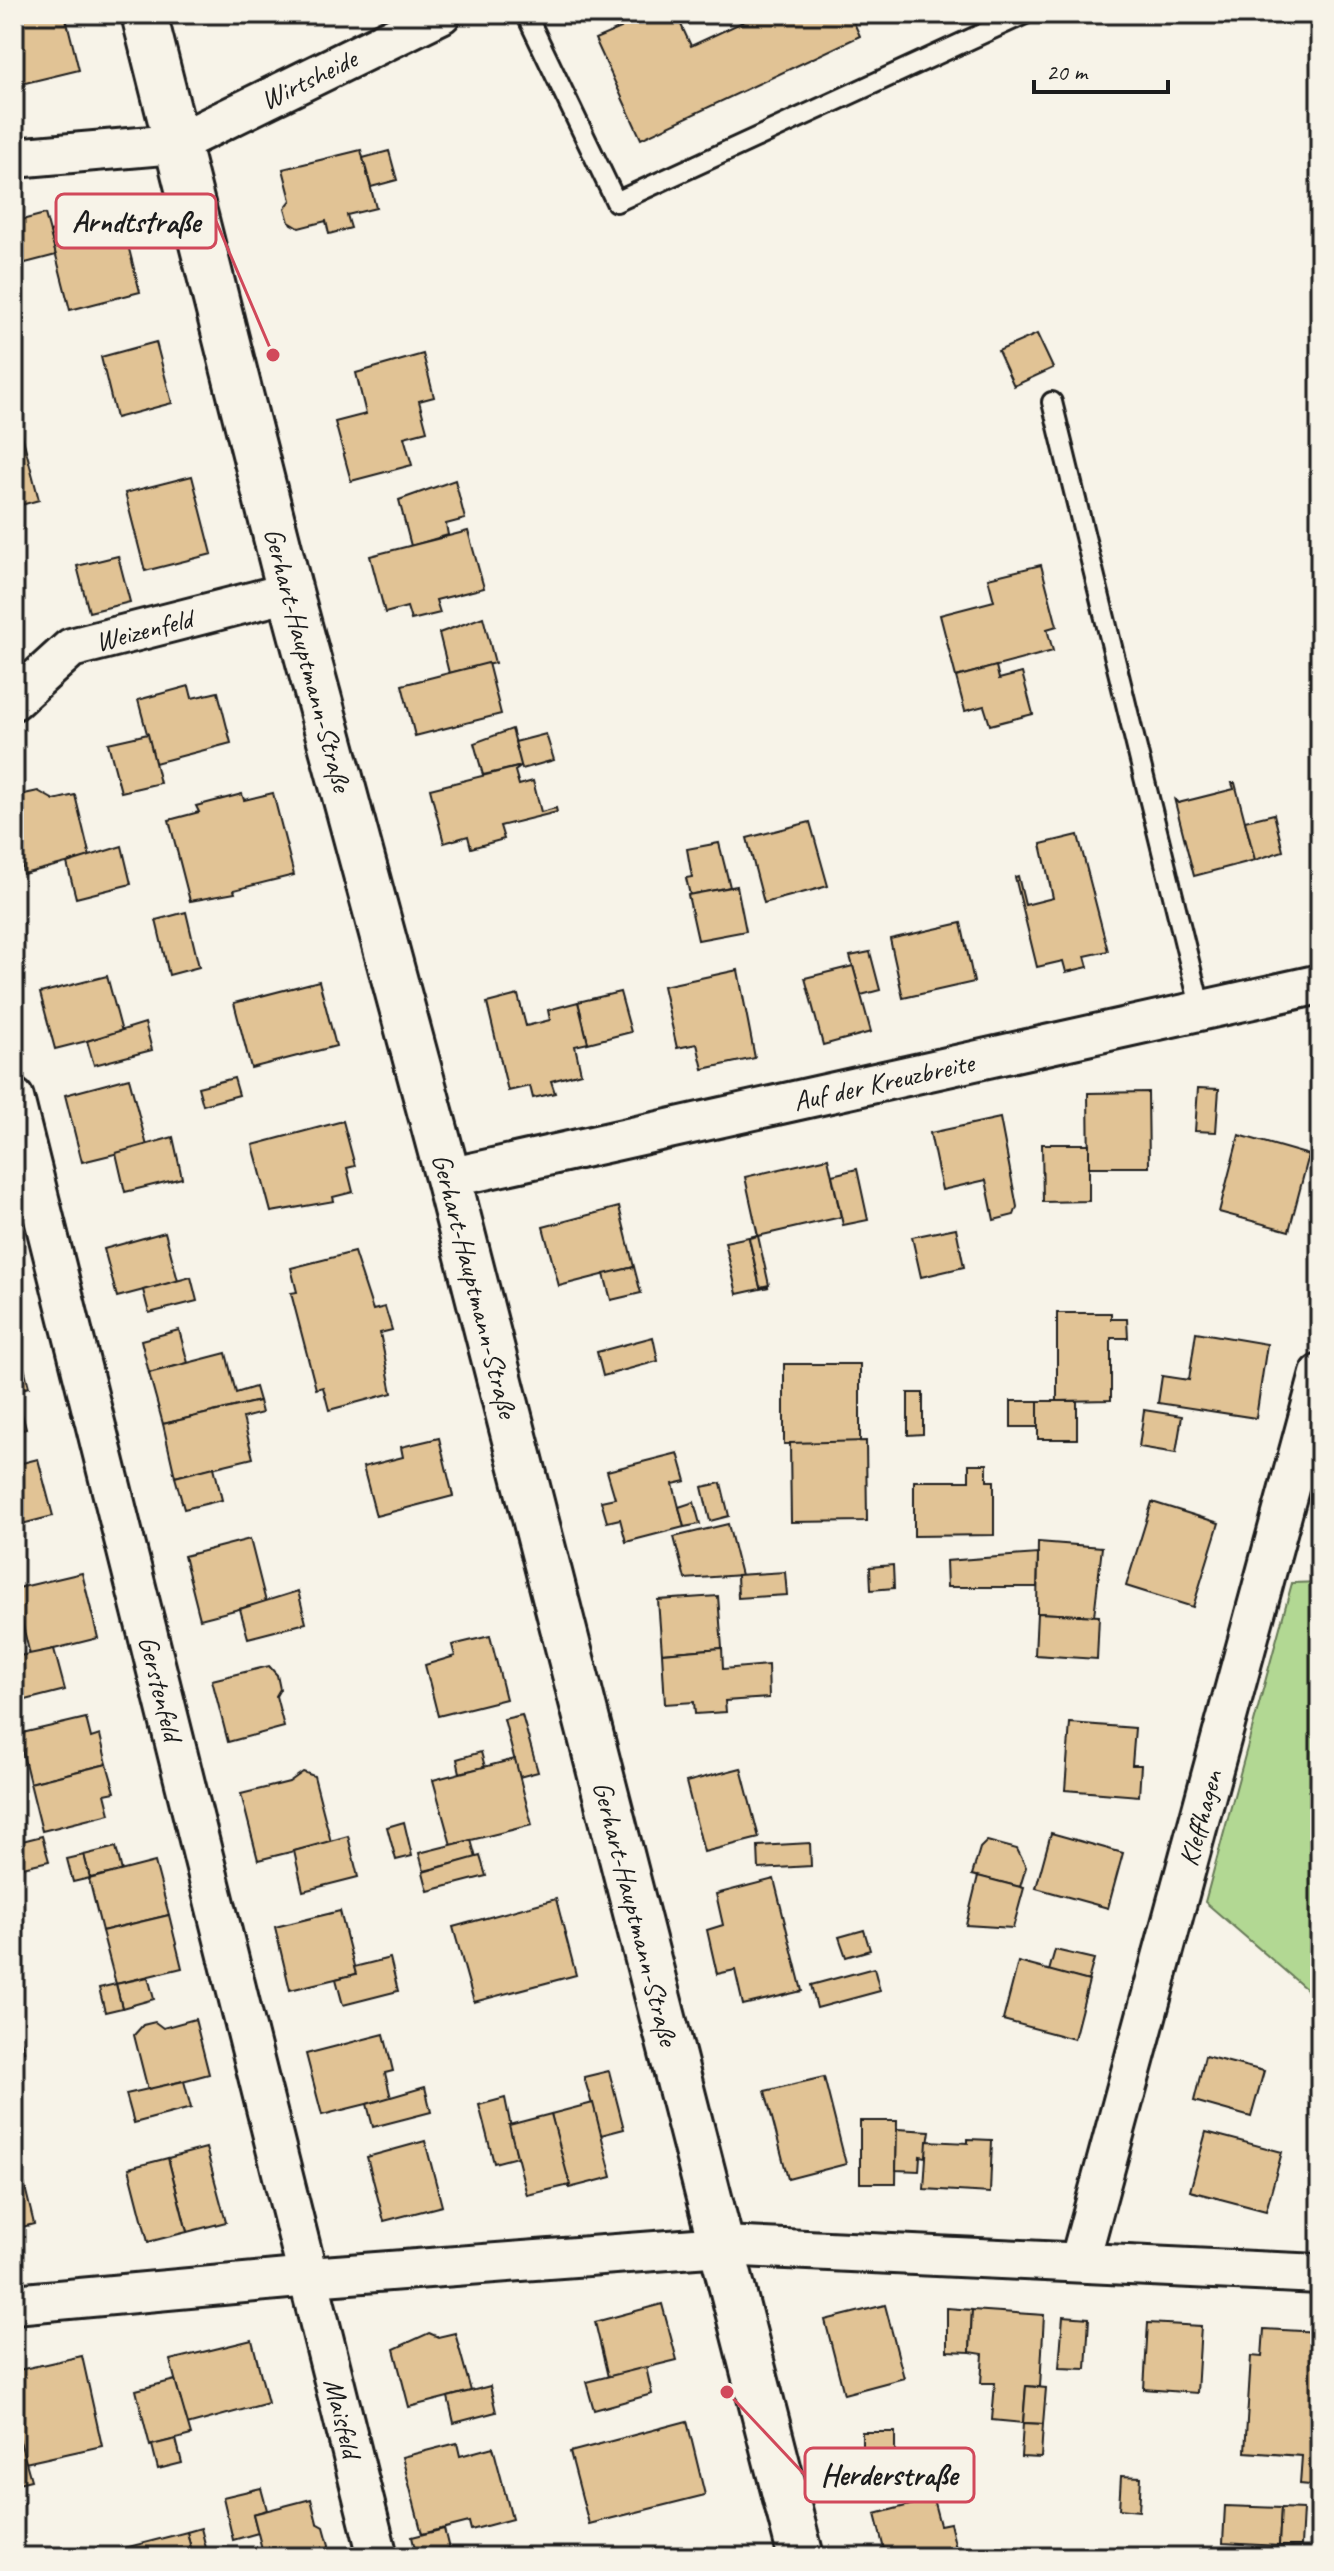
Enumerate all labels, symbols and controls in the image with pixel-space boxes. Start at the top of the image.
street label: Wirtsheide [255,40,364,118]
scale bar [1034,44,1168,94]
text: 20 m [1046,57,1089,87]
callout: Arndtstraße [56,194,216,248]
text: Arndtstraße [72,203,203,241]
street label: Gerhart-Hauptmann-Straße [256,524,360,797]
street label: Weizenfeld [92,600,200,659]
street label: Auf der Kreuzbreite [790,1044,979,1119]
street label: Gerhart-Hauptmann-Straße [424,1150,526,1423]
street label: Gerstenfeld [131,1632,192,1748]
street label: Kleffhagen [1171,1765,1230,1870]
street label: Gerhart-Hauptmann-Straße [585,1778,687,2051]
street label: Maisfeld [316,2375,370,2465]
callout: Herderstraße [805,2448,974,2502]
text: Herderstraße [821,2456,960,2494]

